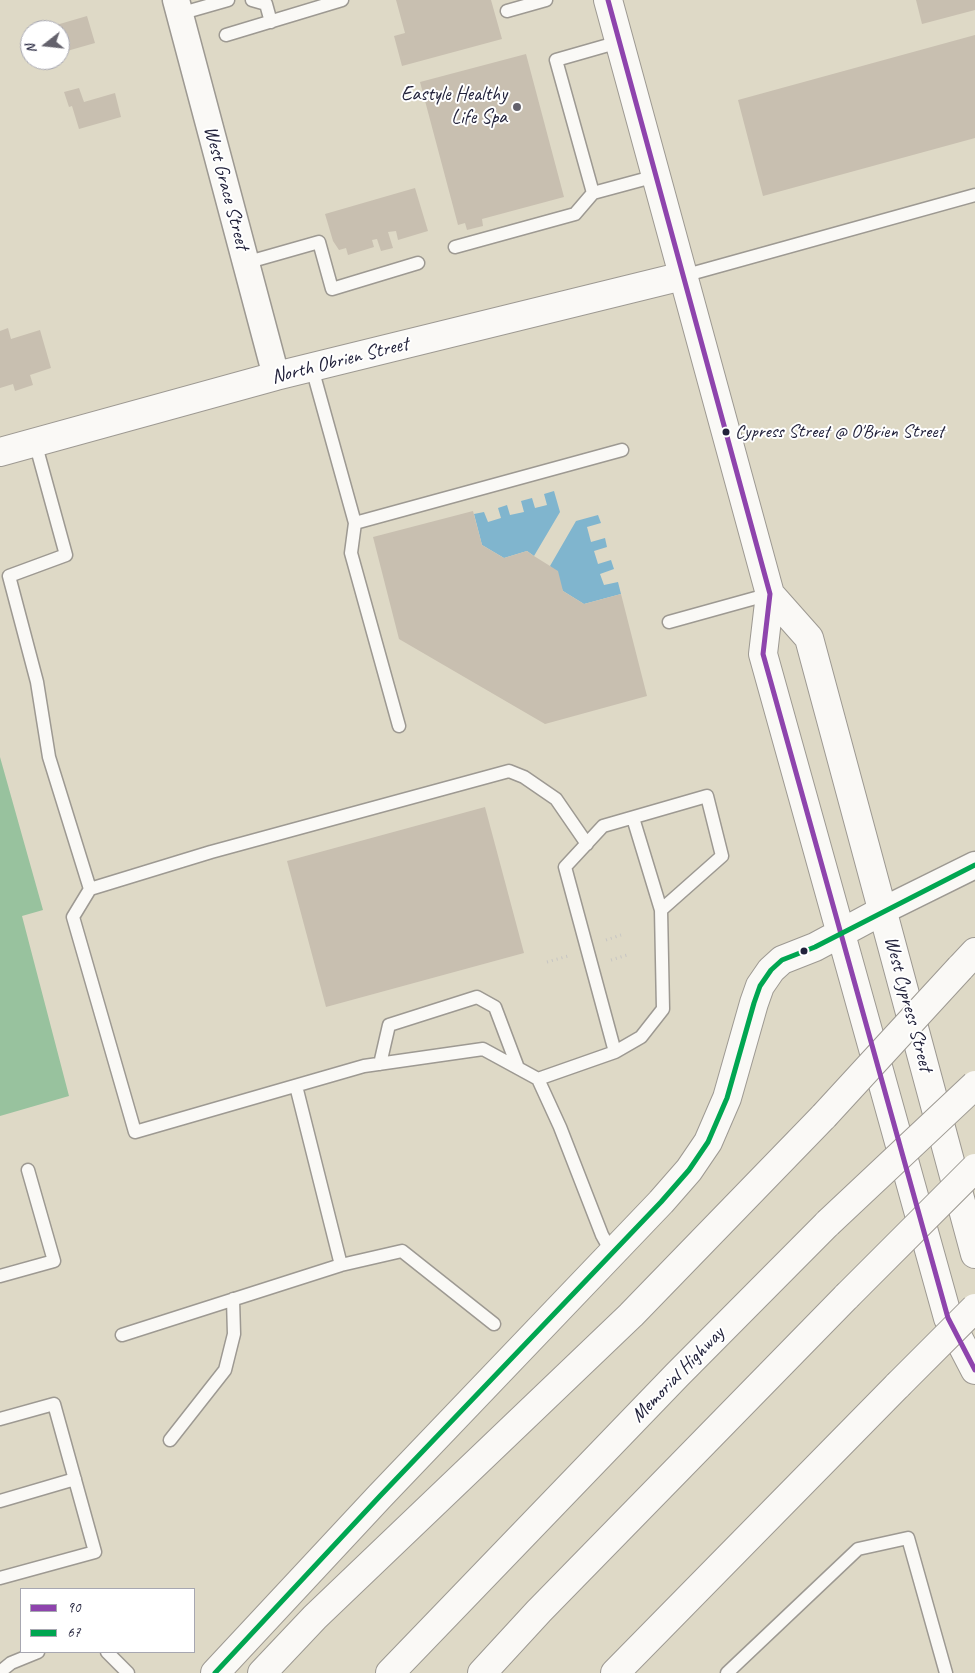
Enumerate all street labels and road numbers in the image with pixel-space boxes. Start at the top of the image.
street label: West Grace Street [198,124,254,252]
street label: North Obrien Street [269,332,411,390]
street label: West Cypress Street [878,934,938,1074]
street label: Memorial Highway [626,1322,730,1428]

